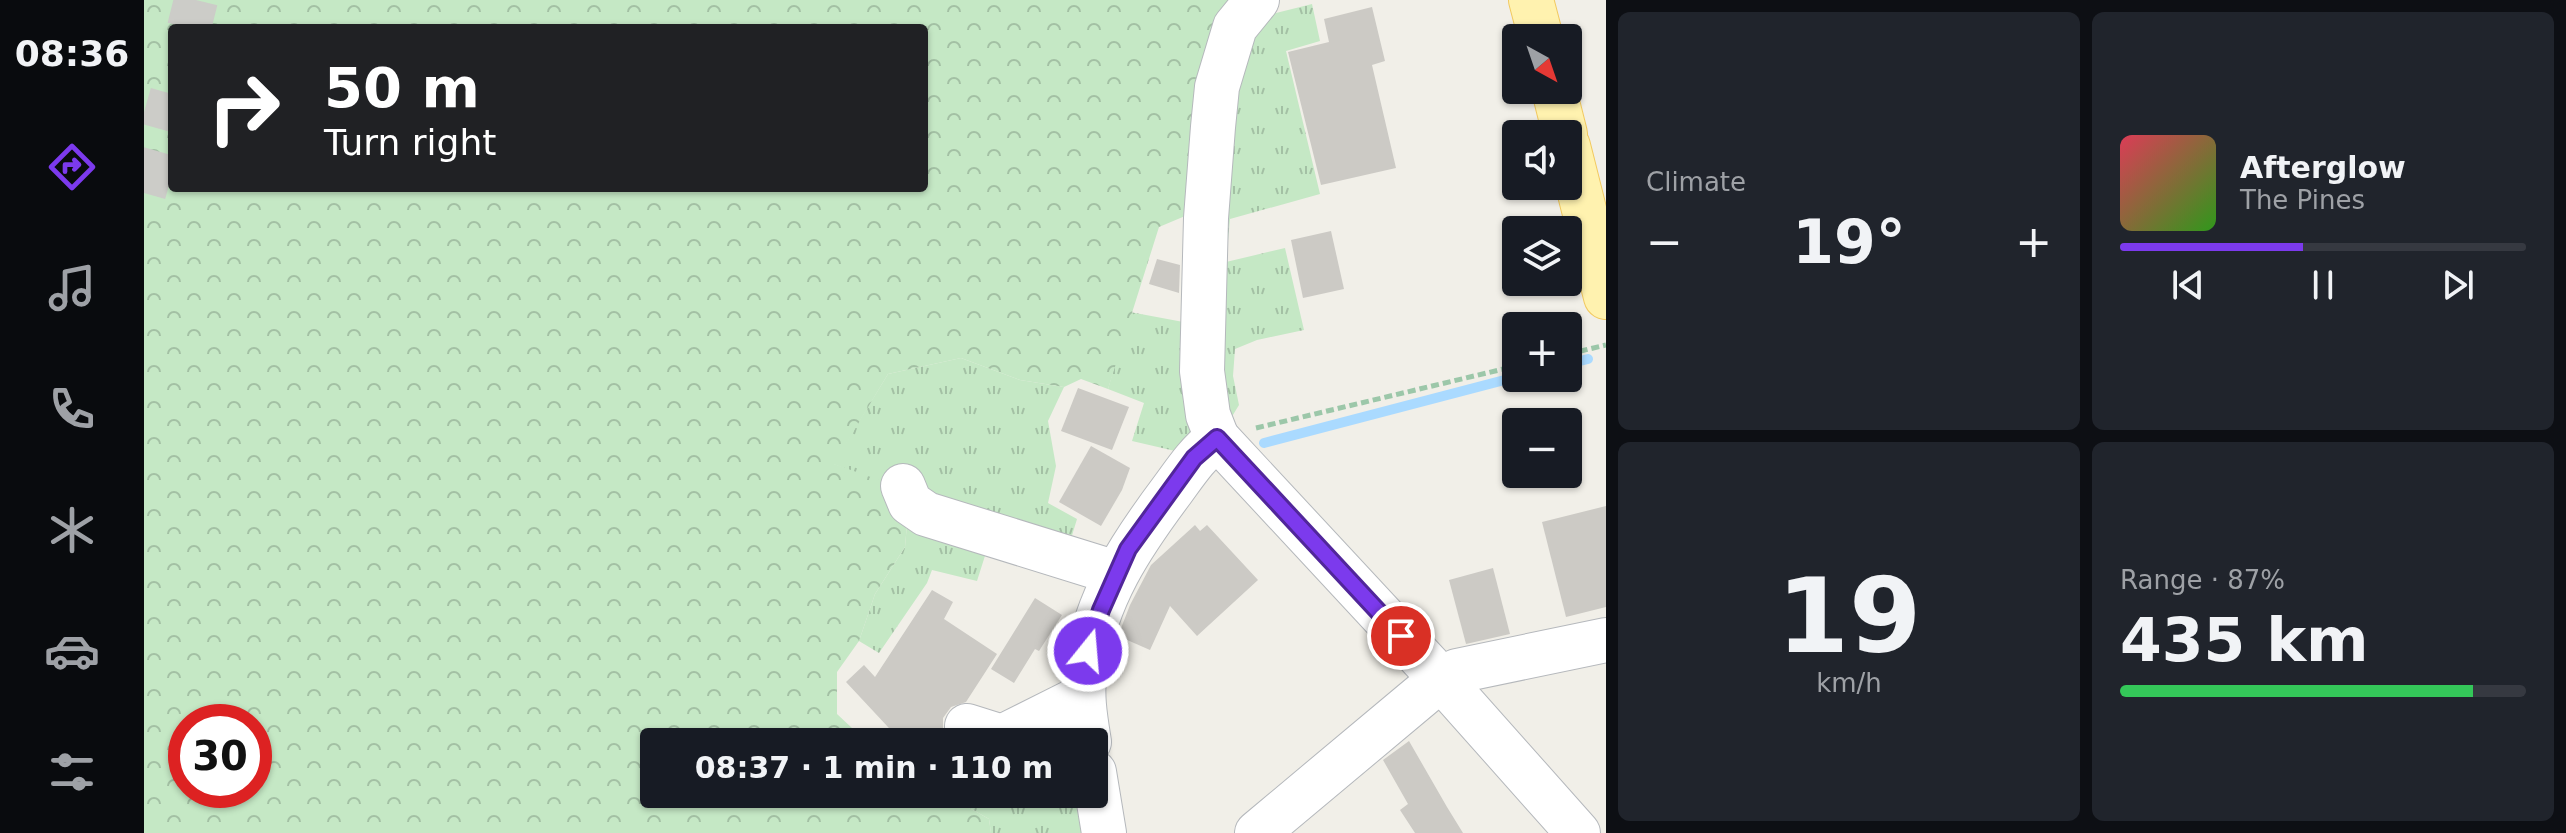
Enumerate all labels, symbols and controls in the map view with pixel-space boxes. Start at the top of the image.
north arrow [1502,24,1582,104]
map controls [1502,24,1582,488]
text: 08:36 [15,33,129,74]
text: 50 m [324,55,480,120]
icon: right [192,56,296,160]
button: sound [1502,120,1582,200]
text: Turn right [324,122,496,163]
icon: directions [44,139,100,195]
text: Afterglow [2240,150,2406,185]
text: Climate [1646,167,1746,197]
text: The Pines [2240,185,2365,215]
text: 19° [1792,207,1906,277]
button: layers [1502,216,1582,296]
text: − [1646,216,1683,267]
text: + [2015,216,2052,267]
icon: music [44,260,100,316]
icon: previous [2166,263,2210,307]
icon: pause [2301,263,2345,307]
icon: next [2436,263,2480,307]
button: + [1502,312,1582,392]
icon: phone [44,381,100,437]
button: − [1502,408,1582,488]
icon: climate [44,502,100,558]
text: 19 [1777,555,1921,677]
text: Range · 87% [2120,565,2285,595]
pin [1367,602,1435,670]
text: 435 km [2120,605,2369,675]
position arrow [1046,609,1130,693]
icon: arrive [1379,614,1423,658]
icon: car [44,623,100,679]
text: km/h [1816,668,1882,698]
speed limit sign: 30 [168,704,272,808]
icon: filters [44,744,100,800]
text: 08:37 · 1 min · 110 m [695,750,1053,785]

